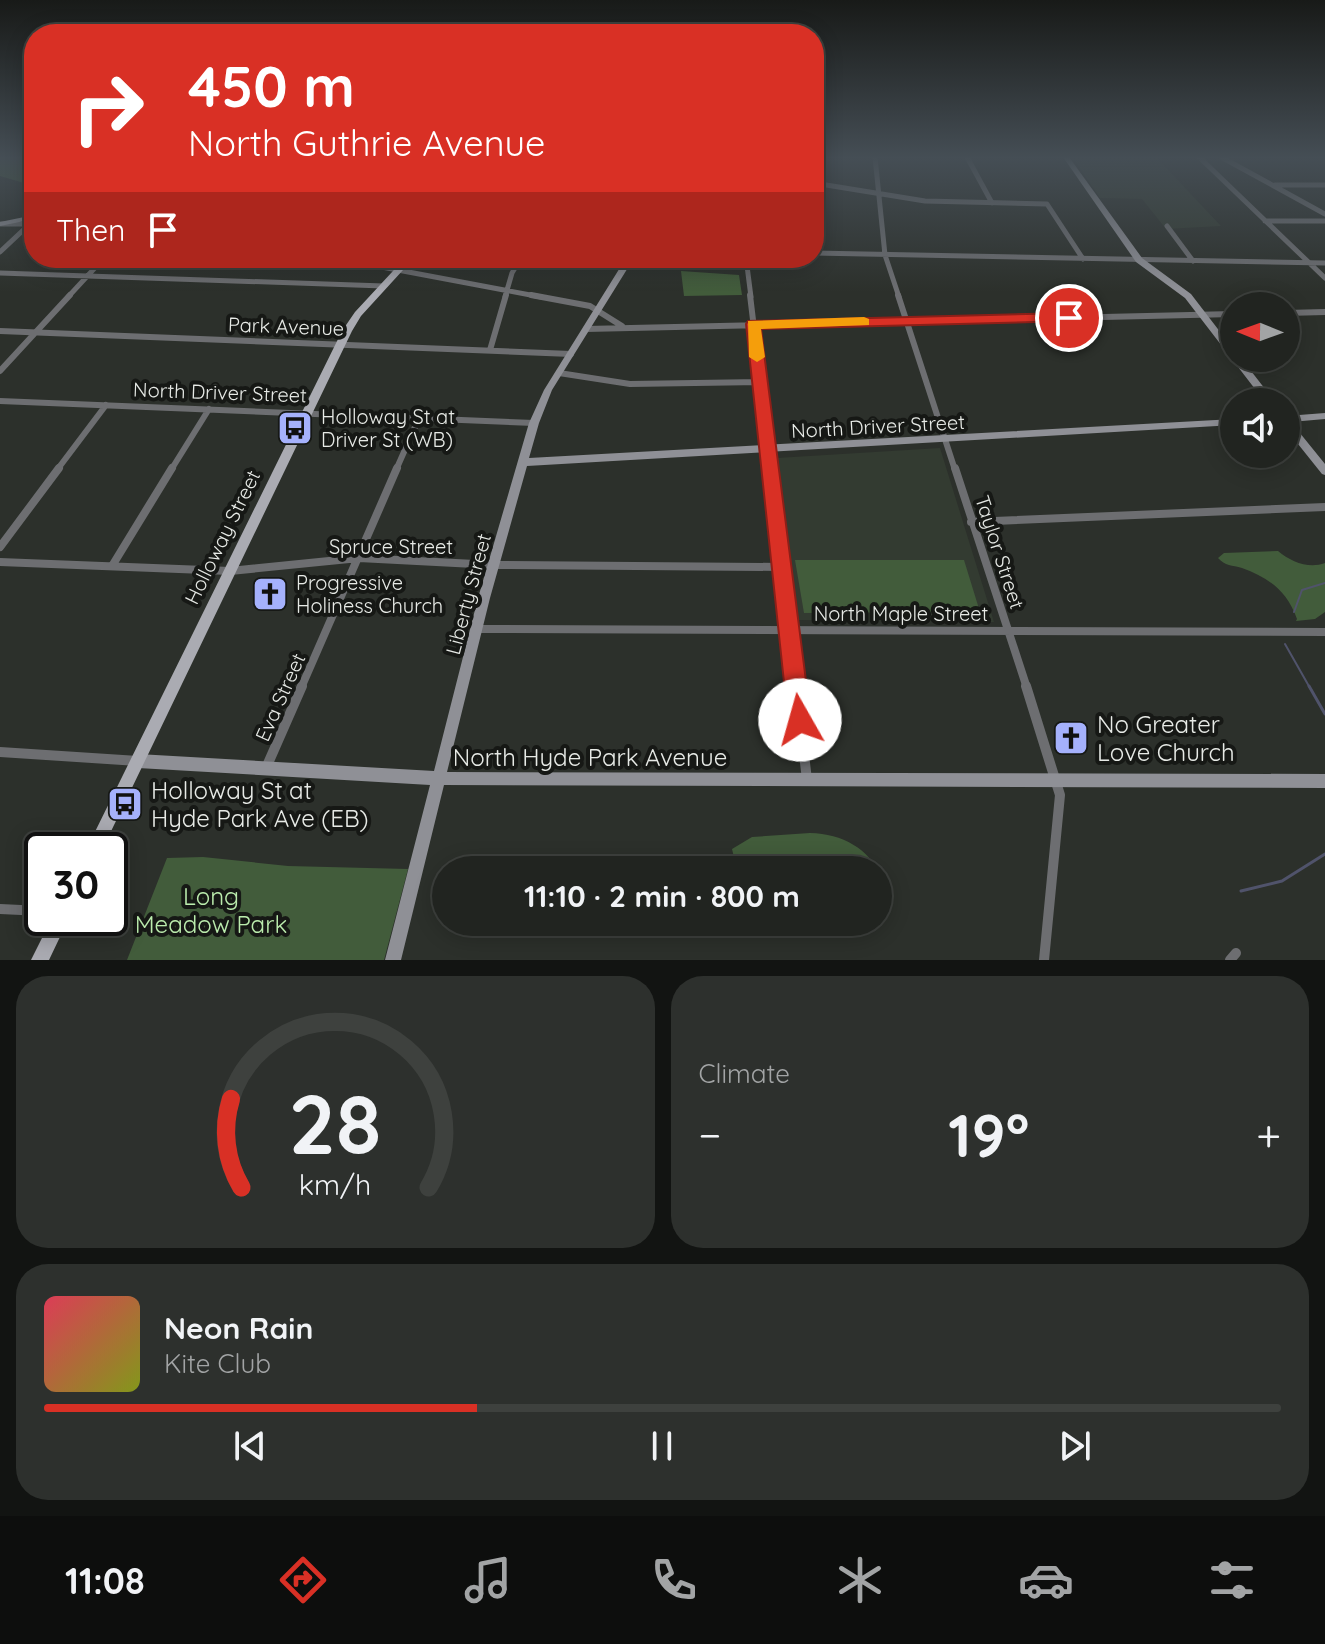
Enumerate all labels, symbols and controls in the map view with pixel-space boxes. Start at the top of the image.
text: 450 m [188,51,355,121]
icon: right [56,56,160,160]
text: North Guthrie Avenue [188,120,545,165]
icon: arrive [141,208,185,252]
text: Then [56,211,125,249]
pin [1035,284,1103,352]
north arrow [1220,292,1300,372]
map controls [1220,292,1300,468]
icon: arrive [1047,296,1091,340]
street label: Park Avenue [227,311,345,341]
street label: North Driver Street [133,376,308,408]
button: sound [1220,388,1300,468]
place label: Holloway St at Driver St (WB) [321,404,455,452]
bus stop icon: Holloway St at Driver St (WB) [276,409,314,447]
street label: North Driver Street [791,409,966,443]
street label: Holloway Street [179,466,265,608]
street label: Taylor Street [970,492,1030,612]
street label: Liberty Street [440,531,496,657]
street label: Spruce Street [329,534,453,559]
place label: Progressive Holiness Church [296,570,443,618]
church icon: Progressive Holiness Church [251,575,289,613]
street label: North Maple Street [814,601,988,626]
street label: Eva Street [249,649,311,745]
position arrow [758,678,842,762]
place label: No Greater Love Church [1097,709,1235,767]
church icon: No Greater Love Church [1052,719,1090,757]
street label: North Hyde Park Avenue [453,742,727,772]
place label: Holloway St at Hyde Park Ave (EB) [151,775,369,833]
bus stop icon: Holloway St at Hyde Park Ave (EB) [106,785,144,823]
speed limit sign: 30 [24,832,128,936]
text: 11:10 · 2 min · 800 m [524,877,800,915]
park label: Long Meadow Park [135,881,287,939]
text: Climate [699,1057,790,1090]
text: 28 [289,1071,382,1175]
text: 19° [948,1097,1029,1172]
text: − [699,1107,721,1162]
text: + [1256,1107,1281,1162]
text: km/h [299,1166,372,1202]
text: Neon Rain [164,1309,313,1347]
text: Kite Club [164,1347,271,1380]
icon: previous [228,1424,272,1468]
icon: pause [640,1424,684,1468]
icon: next [1053,1424,1097,1468]
icon: directions [275,1552,331,1608]
icon: music [460,1552,516,1608]
icon: phone [646,1552,702,1608]
icon: climate [832,1552,888,1608]
icon: car [1018,1552,1074,1608]
icon: filters [1204,1552,1260,1608]
text: 11:08 [65,1558,145,1603]

